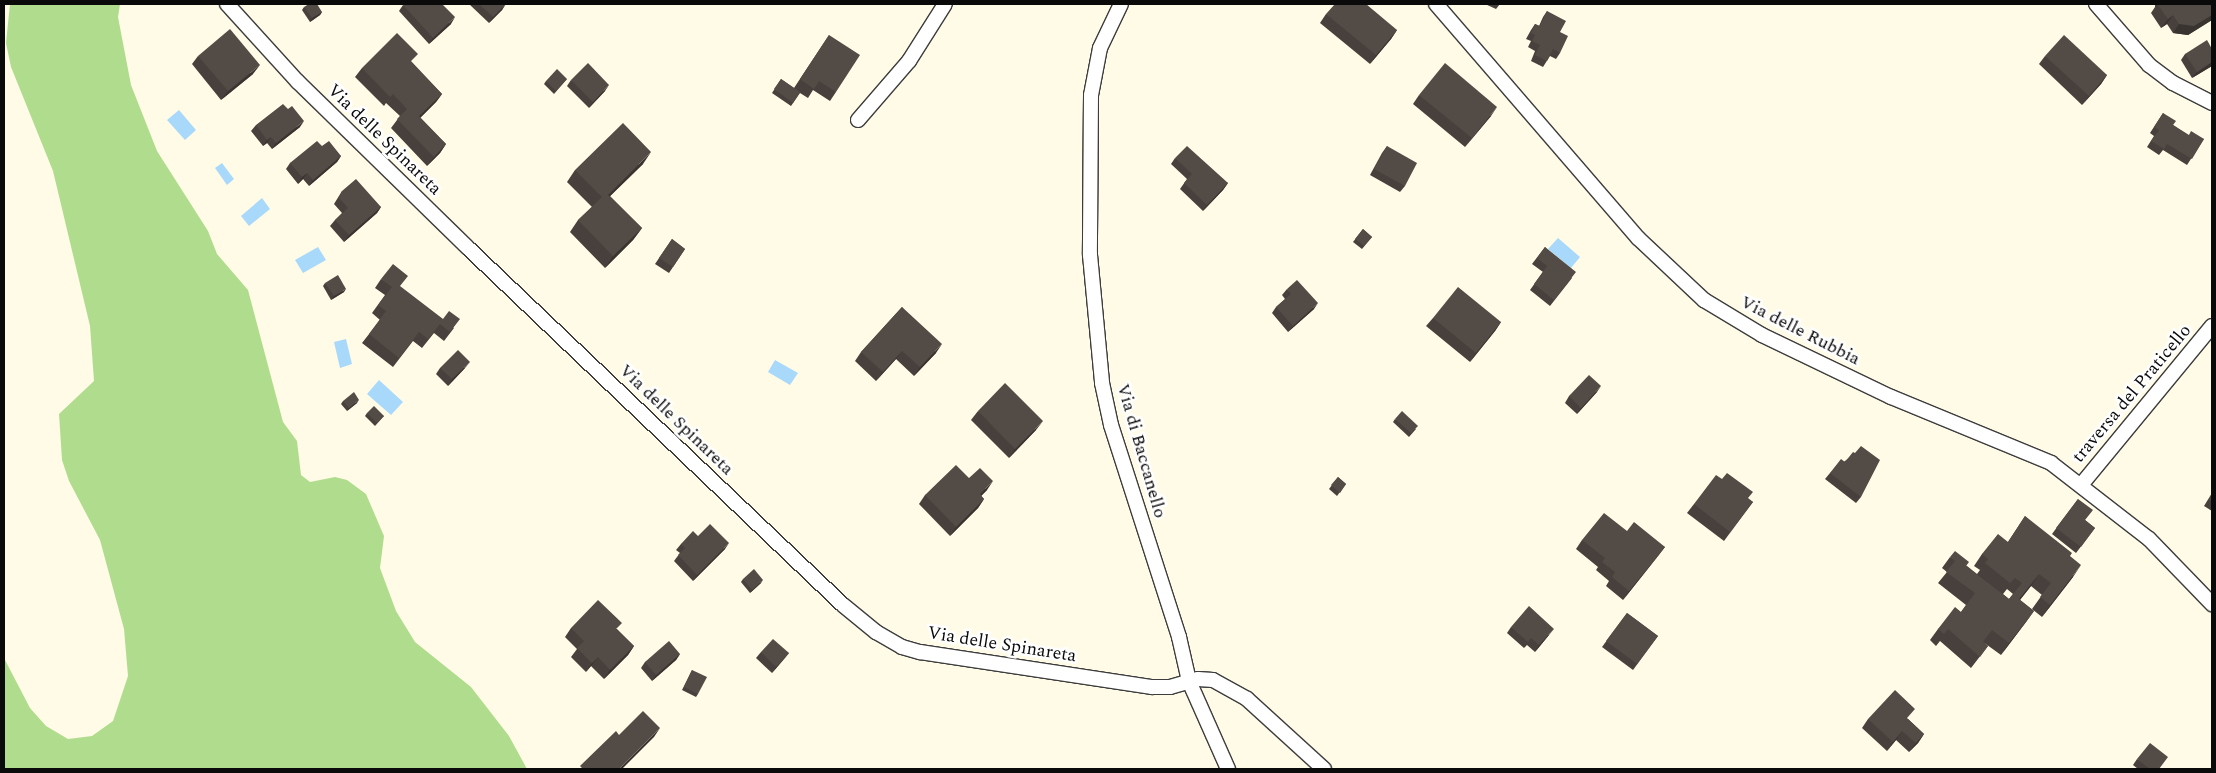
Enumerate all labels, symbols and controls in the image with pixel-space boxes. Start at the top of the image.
street label: Via delle Spinareta [322,80,446,200]
street label: Via delle Rubbia [1737,292,1863,370]
street label: traversa del Praticello [2068,320,2196,468]
street label: Via delle Spinareta [614,360,738,480]
street label: Via di Baccanello [1112,381,1170,521]
street label: Via delle Spinareta [926,623,1078,667]

